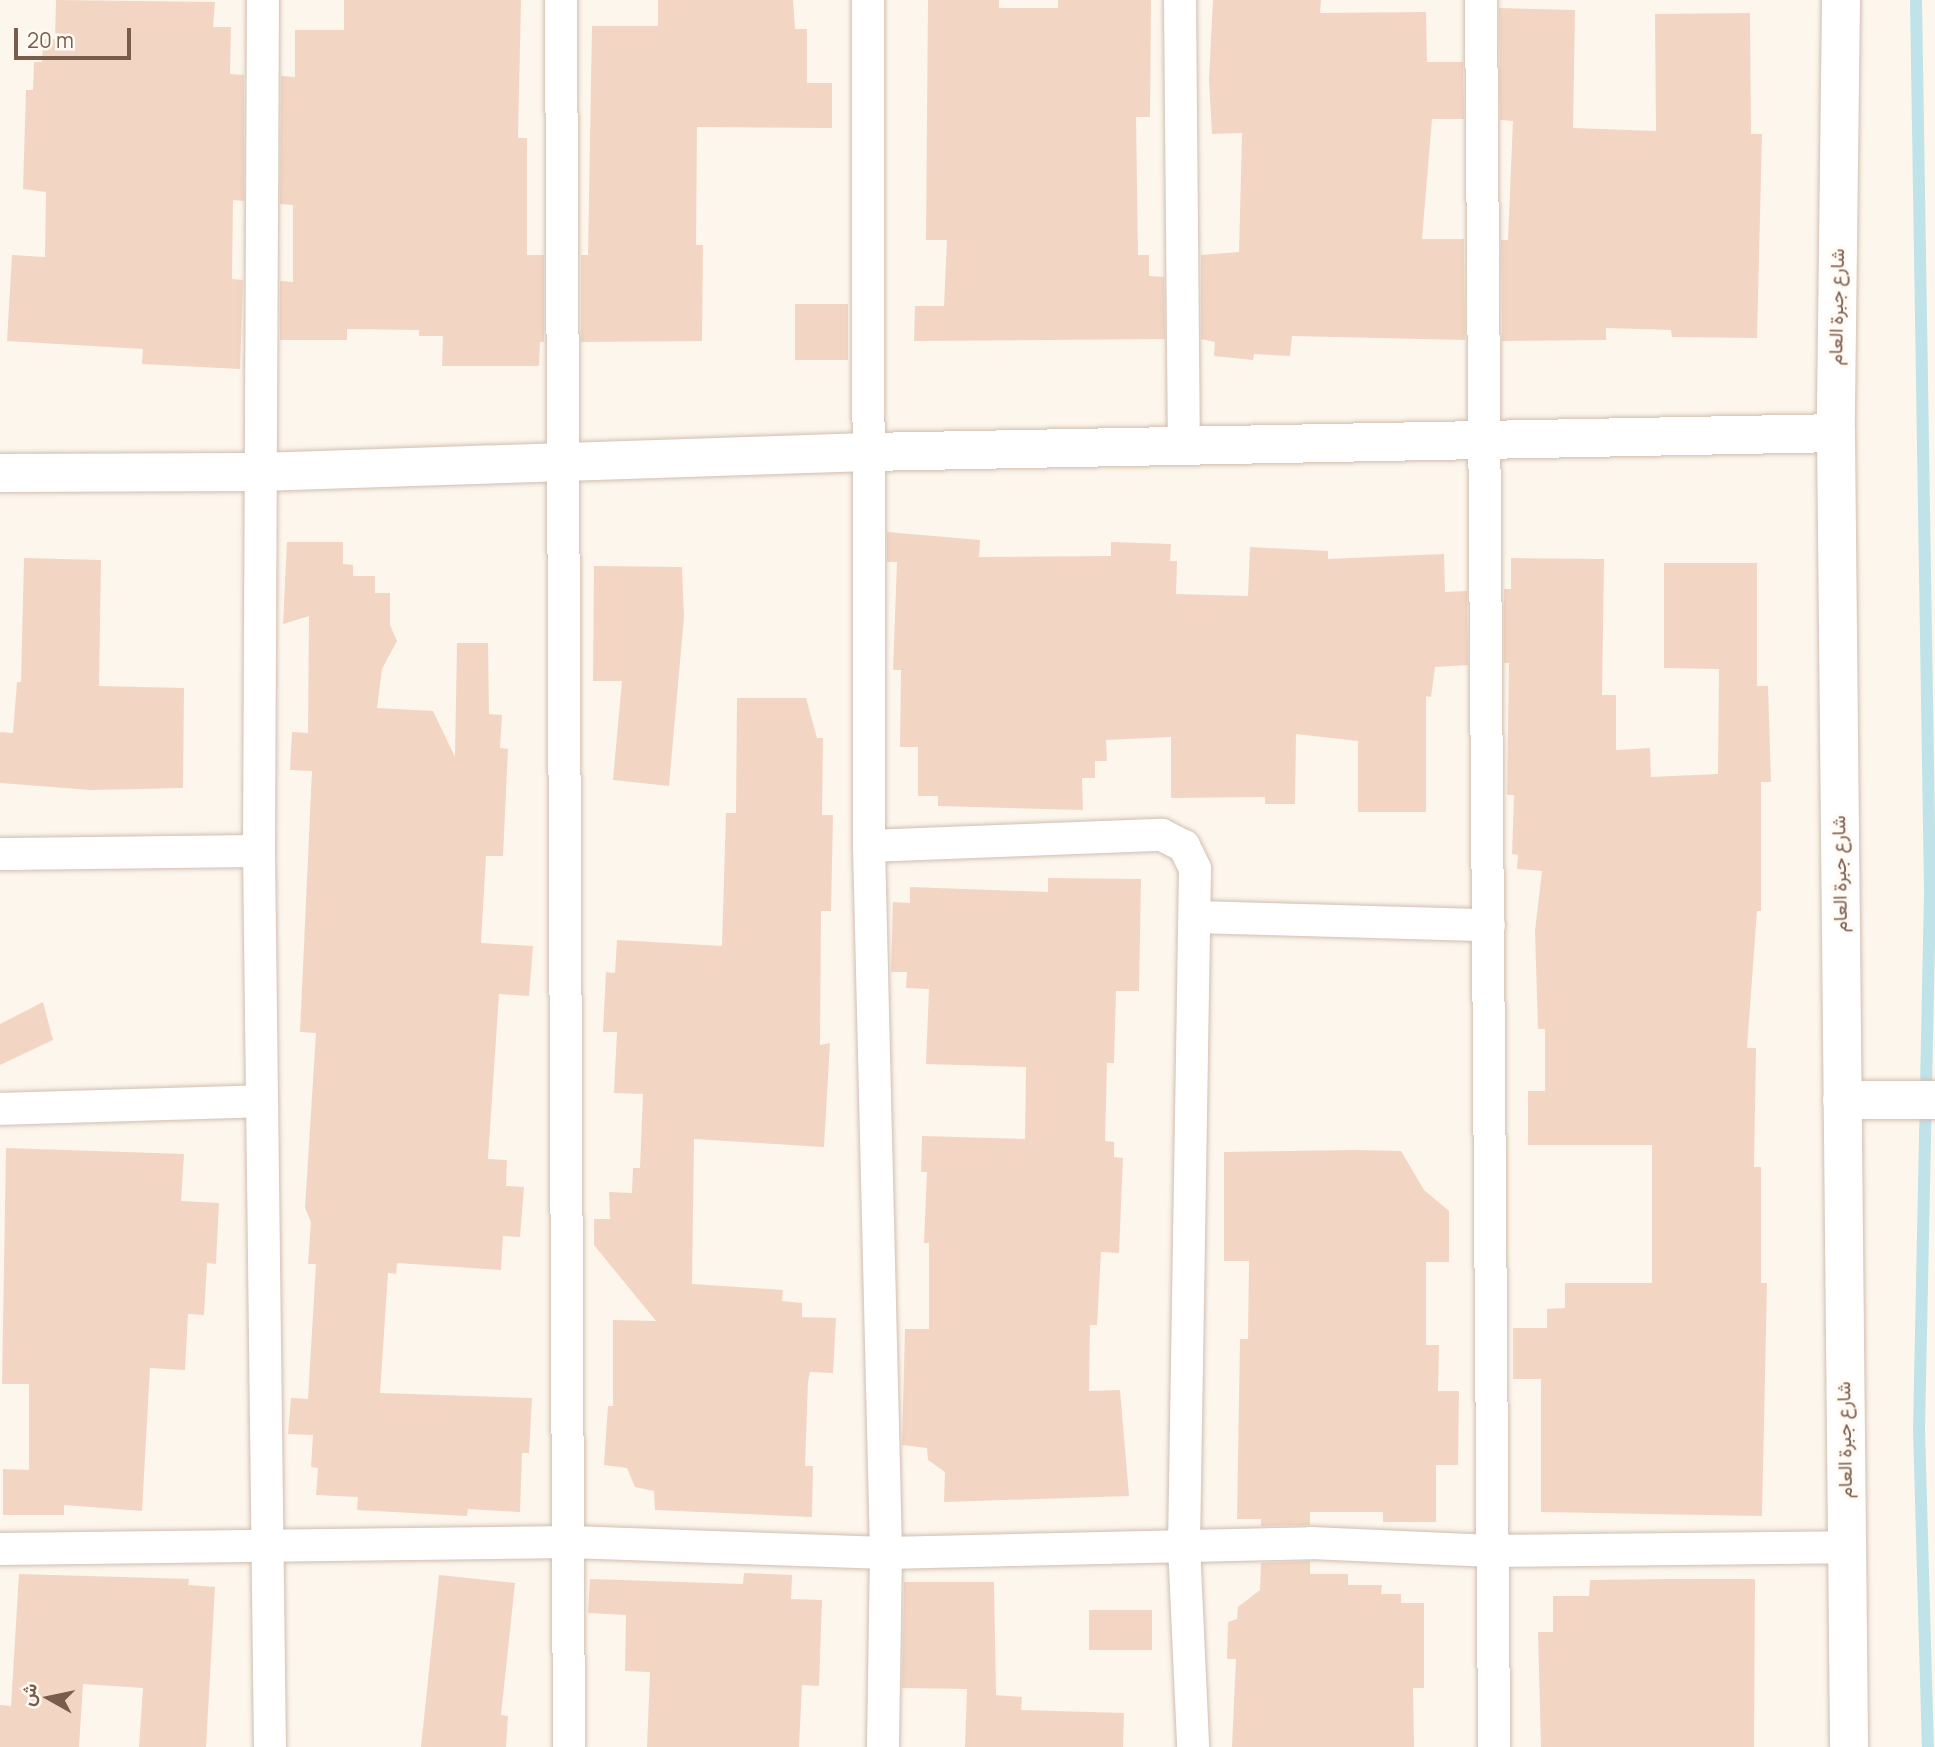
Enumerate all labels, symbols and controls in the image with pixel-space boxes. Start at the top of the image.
scale bar [18,14,135,58]
text: 20 m [27,26,74,54]
street label: شارع جبرة العام [1825,248,1849,366]
street label: شارع جبرة العام [1828,815,1852,933]
street label: شارع جبرة العام [1833,1381,1857,1499]
north arrow [14,1663,84,1733]
text: ش [14,1681,43,1708]

